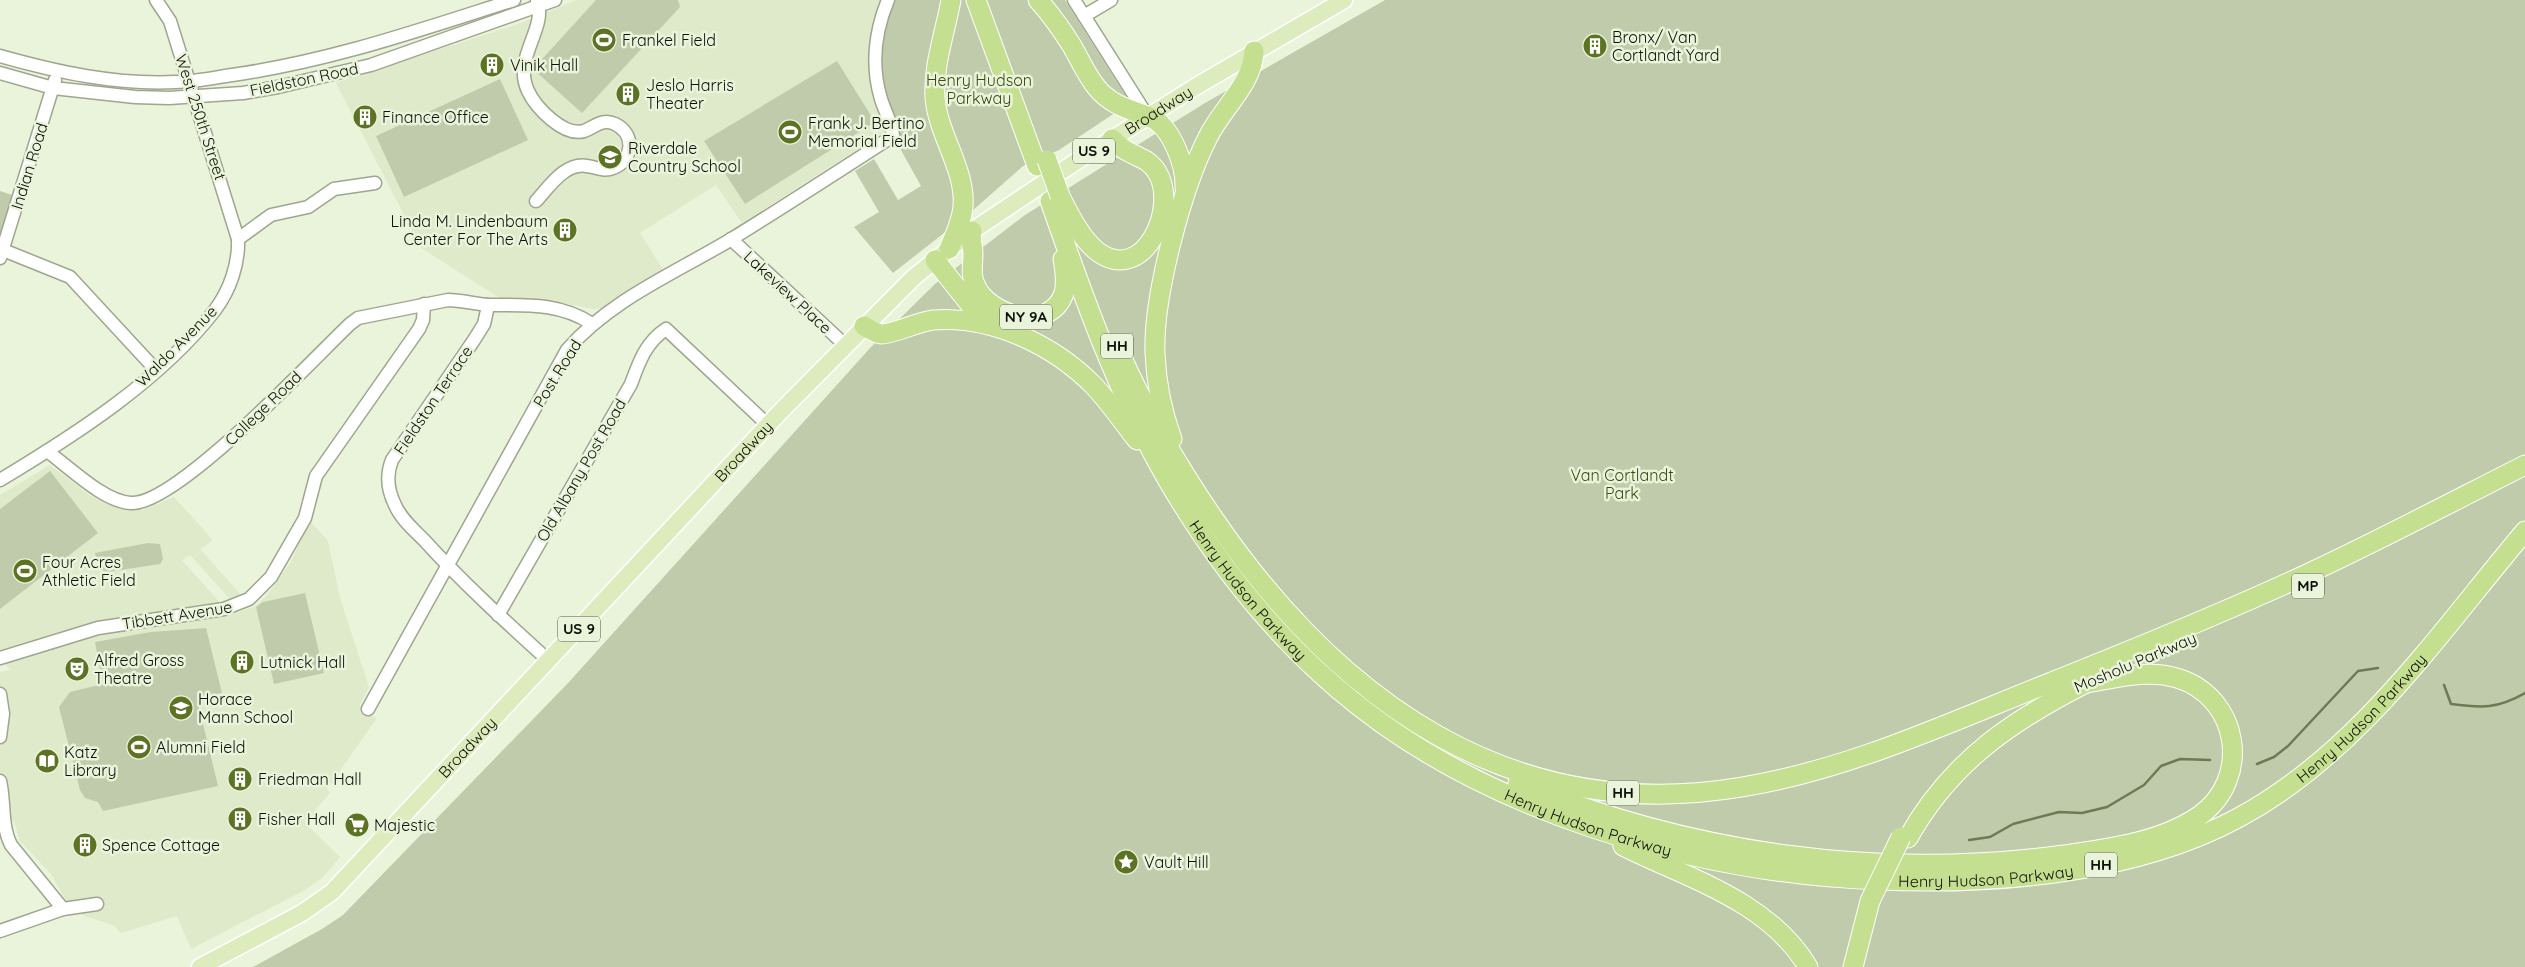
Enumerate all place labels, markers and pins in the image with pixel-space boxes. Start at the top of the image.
sports icon: Frankel Field [591,27,617,53]
place label: Bronx/ Van Cortlandt Yard [1612,27,1719,65]
place label: Frankel Field [622,30,716,50]
building icon: Bronx/ Van Cortlandt Yard [1582,33,1608,59]
building icon: Vinik Hall [479,52,505,78]
place label: Vinik Hall [510,55,578,75]
place label: Jeslo Harris Theater [646,75,734,113]
building icon: Jeslo Harris Theater [615,81,641,107]
building icon: Finance Office [352,104,378,130]
place label: Finance Office [382,107,489,127]
place label: Frank J. Bertino Memorial Field [808,113,925,151]
sports icon: Frank J. Bertino Memorial Field [777,119,803,145]
place label: Riverdale Country School [628,138,741,176]
school or university icon: Riverdale Country School [597,144,623,170]
place label: Linda M. Lindenbaum Center For The Arts [390,211,548,249]
building icon: Linda M. Lindenbaum Center For The Arts [552,217,578,243]
place label: Four Acres Athletic Field [42,552,136,590]
sports icon: Four Acres Athletic Field [12,558,38,584]
building icon: Lutnick Hall [229,649,255,675]
place label: Alfred Gross Theatre [94,650,184,688]
place label: Lutnick Hall [260,652,346,672]
theatre icon: Alfred Gross Theatre [64,656,90,682]
place label: Horace Mann School [198,689,293,727]
school or university icon: Horace Mann School [168,695,194,721]
sports icon: Alumni Field [126,734,152,760]
place label: Alumni Field [156,737,245,757]
place label: Katz Library [64,742,117,780]
library icon: Katz Library [34,748,60,774]
building icon: Friedman Hall [227,766,253,792]
place label: Friedman Hall [258,769,362,789]
building icon: Fisher Hall [227,806,253,832]
place label: Fisher Hall [258,809,335,829]
supermarket icon: Majestic [344,812,370,838]
place label: Majestic [374,815,435,835]
building icon: Spence Cottage [72,832,98,858]
place label: Spence Cottage [102,835,220,855]
place icon: Vault Hill [1113,849,1139,875]
place label: Vault Hill [1144,852,1209,872]

